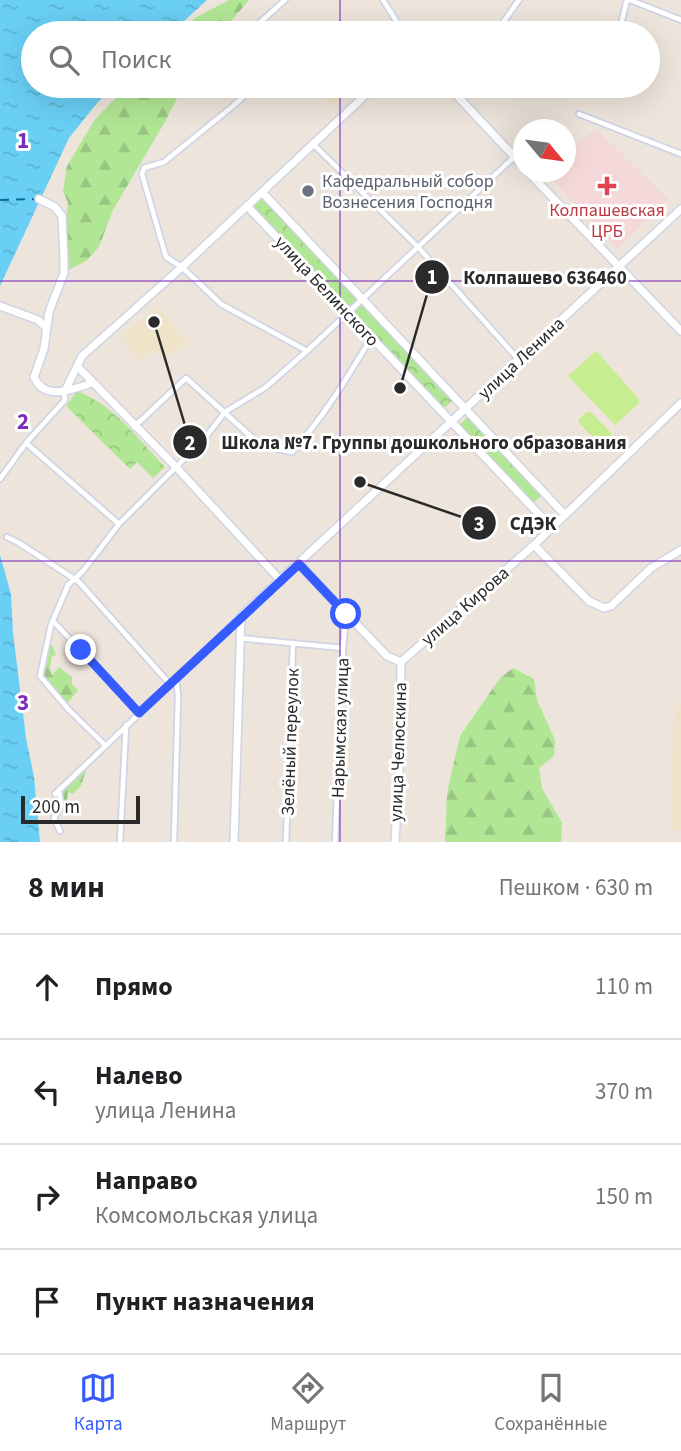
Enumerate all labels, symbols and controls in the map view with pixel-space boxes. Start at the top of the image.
search box [21,21,660,98]
icon: search [45,41,83,79]
text: Поиск [101,41,171,78]
north arrow [513,119,576,182]
text: 1 [17,124,29,157]
place label: Кафедральный собор Вознесения Господня [322,169,494,215]
marker: Колпашевская ЦРБ [597,176,617,196]
marker: Кафедральный собор Вознесения Господня [300,183,316,199]
place label: Колпашевская ЦРБ [549,198,665,244]
street label: улица Белинского [269,231,385,352]
callout: Колпашево 636460 [414,257,640,297]
text: 1 [426,262,438,292]
text: Колпашево 636460 [463,265,627,292]
street label: улица Ленина [472,312,570,405]
text: 2 [17,405,29,438]
callout: Школа №7. Группы дошкольного образования [172,422,641,462]
text: 2 [184,428,196,458]
text: Школа №7. Группы дошкольного образования [221,430,627,457]
callout: СДЭК [461,503,571,543]
text: 3 [473,509,485,539]
text: СДЭК [510,511,557,538]
street label: улица Кирова [416,561,515,652]
route start [330,598,361,629]
route end [65,634,96,665]
street label: Нарымская улица [326,657,355,799]
street label: Зелёный переулок [275,668,306,816]
street label: улица Челюскина [384,682,413,822]
text: 3 [17,686,29,719]
scale bar [21,793,140,825]
text: 200 m [32,794,80,821]
text: 8 мин [28,866,105,909]
text: Пешком · 630 m [499,871,653,904]
icon: ahead [28,968,66,1006]
text: Прямо [95,968,173,1005]
text: 110 m [595,970,653,1003]
text: Налево [95,1057,183,1094]
icon: left [28,1073,66,1111]
text: 370 m [595,1075,653,1108]
text: улица Ленина [95,1094,236,1127]
text: Направо [95,1162,198,1199]
icon: right [28,1178,66,1216]
text: 150 m [595,1180,653,1213]
text: Комсомольская улица [95,1199,318,1232]
icon: arrive [28,1283,66,1321]
text: Пункт назначения [95,1283,315,1320]
tab: Карта [74,1369,123,1438]
tab: Маршрут [270,1369,347,1438]
tab: Сохранённые [494,1369,607,1438]

